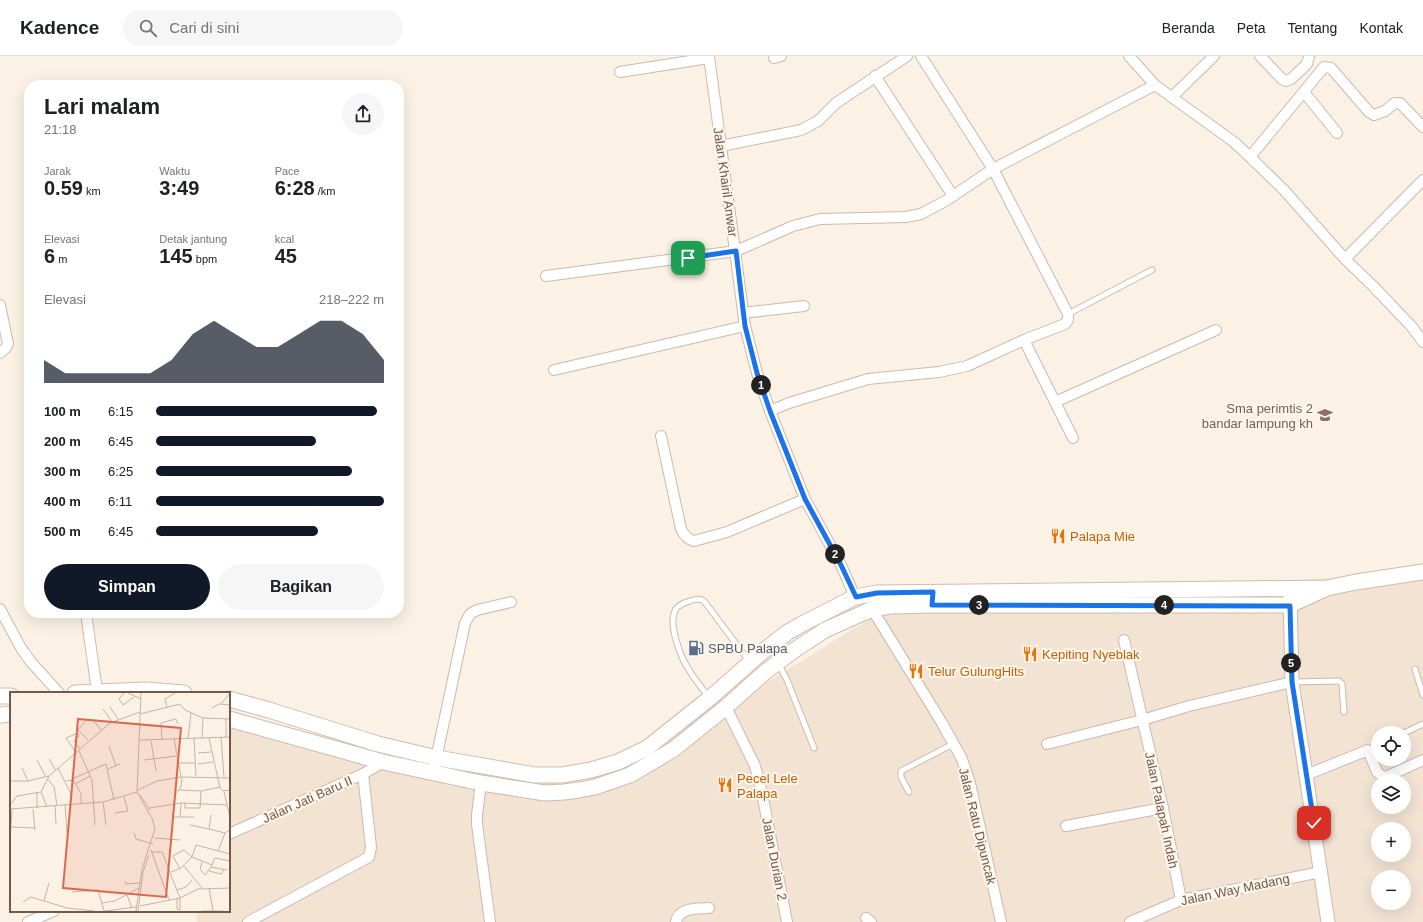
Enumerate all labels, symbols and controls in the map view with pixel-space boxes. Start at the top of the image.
search box [123,10,403,46]
text: Kadence [20,17,99,38]
icon: search [137,17,159,39]
text: Cari di sini [169,19,239,36]
text: Beranda [1162,20,1215,36]
text: Peta [1237,20,1266,36]
text: Tentang [1288,20,1337,36]
text: Kontak [1359,20,1403,36]
button: share [342,93,384,135]
text: Lari malam [44,94,160,119]
text: 21:18 [44,122,77,137]
street label: Jalan Khairil Anwar [710,126,741,239]
text: Jarak [44,165,71,177]
text: Waktu [159,165,190,177]
text: Pace [275,165,300,177]
text: 0.59 [44,177,83,199]
text: 3:49 [159,177,199,199]
text: 6:28 [275,177,315,199]
text: km [83,185,101,197]
text: /km [315,185,335,197]
text: Elevasi [44,233,79,245]
text: Detak jantung [159,233,227,245]
text: kcal [275,233,294,245]
pin [671,241,705,275]
text: 6 [44,245,55,267]
text: 145 [159,245,193,267]
text: 45 [275,245,297,267]
icon: arrive [677,247,699,269]
text: m [55,253,67,265]
text: bpm [193,253,217,265]
text: Elevasi [44,292,86,307]
text: 218–222 m [319,292,384,307]
pin: 1 [751,375,771,395]
text: 1 [758,379,764,391]
place label: Sma perimtis 2 bandar lampung kh [1202,401,1313,431]
text: 100 m [44,404,81,419]
text: 6:15 [108,404,133,419]
school or university icon: Sma perimtis 2 bandar lampung kh [1316,406,1334,424]
text: 200 m [44,434,81,449]
text: 6:45 [108,434,133,449]
text: 300 m [44,464,81,479]
text: 6:25 [108,464,133,479]
text: 400 m [44,494,81,509]
text: 6:11 [108,494,132,509]
text: 500 m [44,524,81,539]
text: 6:45 [108,524,133,539]
restaurant icon: Palapa Mie [1049,527,1067,545]
place label: Palapa Mie [1070,529,1135,544]
pin: 2 [825,544,845,564]
text: 2 [832,548,838,560]
button: Simpan [44,564,210,610]
button: Bagikan [218,564,384,610]
pin: 3 [969,595,989,615]
pin: 4 [1154,595,1174,615]
text: 3 [976,599,982,611]
text: 4 [1161,599,1167,611]
fuel station icon: SPBU Palapa [687,639,705,657]
place label: SPBU Palapa [708,641,788,656]
restaurant icon: Kepiting Nyeblak [1021,645,1039,663]
place label: Kepiting Nyeblak [1042,647,1140,662]
pin: 5 [1281,653,1301,673]
text: 5 [1288,657,1294,669]
restaurant icon: Telur GulungHits [907,662,925,680]
place label: Telur GulungHits [928,664,1025,679]
inset map [10,692,230,912]
map controls [1371,726,1411,910]
button: locate [1371,726,1411,766]
street label: Jalan Palapah Indah [1142,751,1181,870]
street label: Jalan Ratu Dipuncak [956,766,999,887]
place label: Pecel Lele Palapa [737,771,798,801]
street label: Jalan Jati Baru II [260,773,354,826]
button: layers [1371,774,1411,814]
restaurant icon: Pecel Lele Palapa [716,776,734,794]
pin [1297,806,1331,840]
icon: check [1303,812,1325,834]
street label: Jalan Durian 2 [759,817,790,902]
button: + [1371,822,1411,862]
button: − [1371,870,1411,910]
street label: Jalan Way Madang [1179,871,1291,908]

